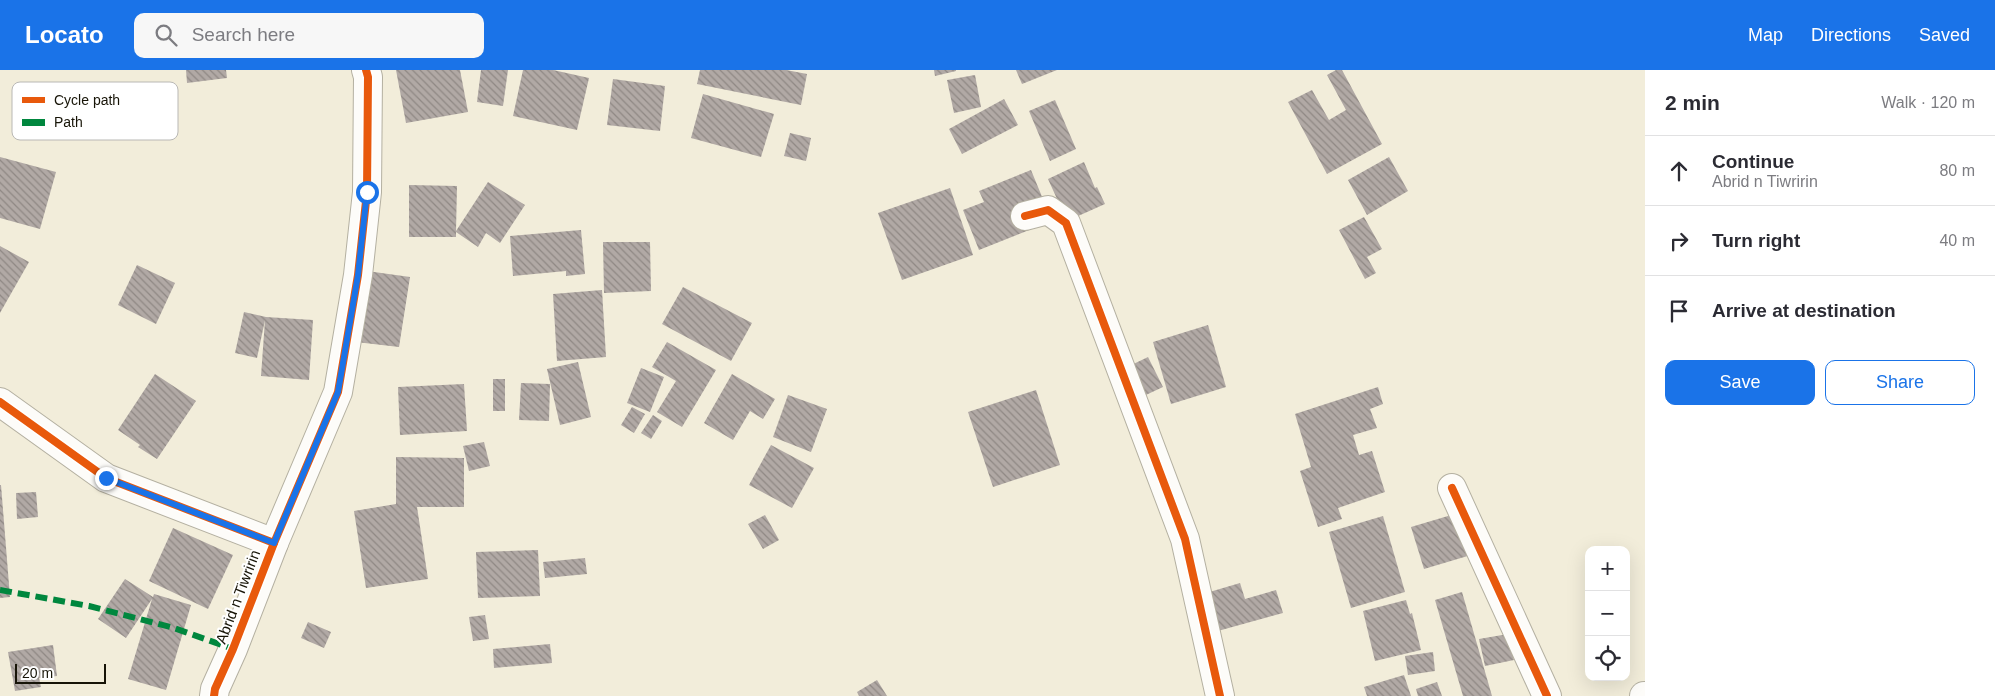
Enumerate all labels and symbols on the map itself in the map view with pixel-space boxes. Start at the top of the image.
legend [12,82,178,140]
text: Cycle path [54,92,120,108]
text: Path [54,114,83,130]
route start [356,181,379,204]
route end [95,467,118,490]
street label: Abrid n Tiwririn [212,547,263,646]
scale bar [15,661,106,684]

